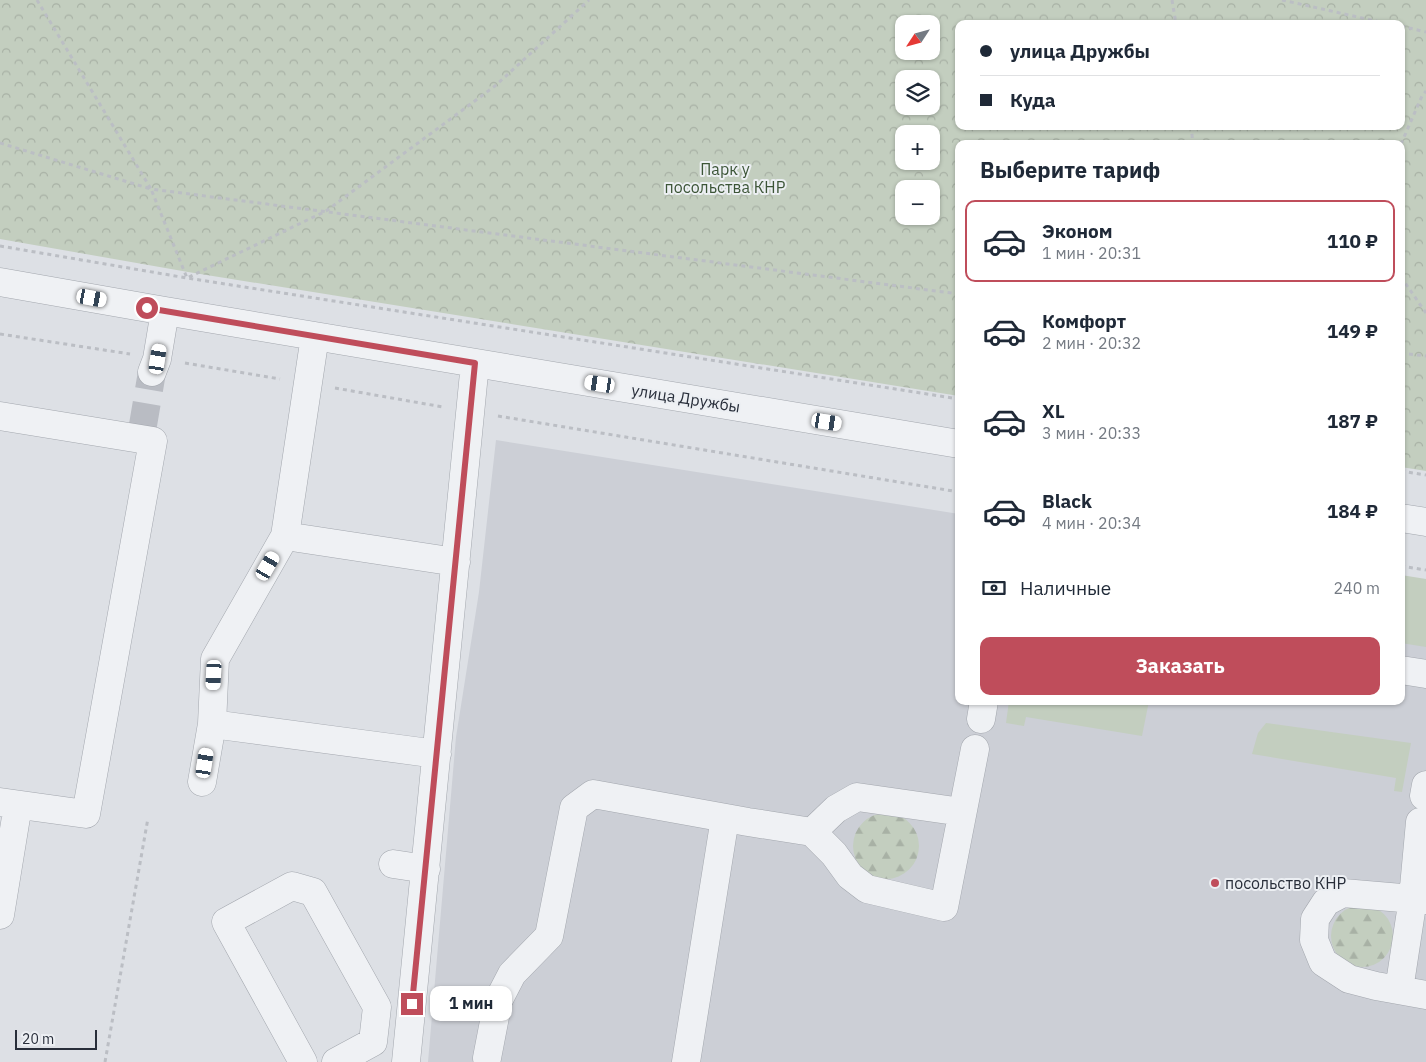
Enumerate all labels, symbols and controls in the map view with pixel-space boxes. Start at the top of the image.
north arrow [895,15,940,60]
map controls [895,15,940,225]
text: улица Дружбы [1010,39,1150,63]
button: layers [895,70,940,115]
text: Куда [1010,88,1055,112]
button: + [895,125,940,170]
text: Выберите тариф [980,155,1160,184]
park label: Парк у посольства КНР [665,159,786,197]
button: − [895,180,940,225]
icon: car [982,219,1027,264]
text: Эконом [1042,219,1113,243]
text: 110 ₽ [1327,229,1378,253]
text: 1 мин · 20:31 [1042,243,1141,263]
car [75,288,108,308]
route start [136,297,158,319]
icon: car [982,309,1027,354]
text: Комфорт [1042,309,1126,333]
text: 149 ₽ [1327,319,1378,343]
text: 2 мин · 20:32 [1042,333,1141,353]
car [148,343,167,375]
car [584,374,615,394]
street label: улица Дружбы [630,380,742,416]
icon: car [982,399,1027,444]
text: XL [1042,399,1065,423]
text: 187 ₽ [1327,409,1378,433]
car [811,412,842,432]
text: 3 мин · 20:33 [1042,423,1141,443]
icon: car [982,489,1027,534]
text: Black [1042,489,1092,513]
text: 184 ₽ [1327,499,1378,523]
text: 4 мин · 20:34 [1042,513,1141,533]
car [254,549,281,583]
icon: cash [980,574,1008,602]
text: Наличные [1020,576,1111,600]
text: 240 m [1333,578,1380,598]
button: Заказать [980,637,1380,695]
car [205,660,222,690]
car [195,747,214,779]
place label: посольство КНР [1225,873,1347,893]
marker: посольство КНР [1209,877,1221,889]
callout: 1 мин [430,986,512,1022]
route end [401,993,423,1015]
text: 1 мин [449,993,493,1013]
scale bar [15,1027,98,1050]
text: 20 m [22,1030,54,1048]

